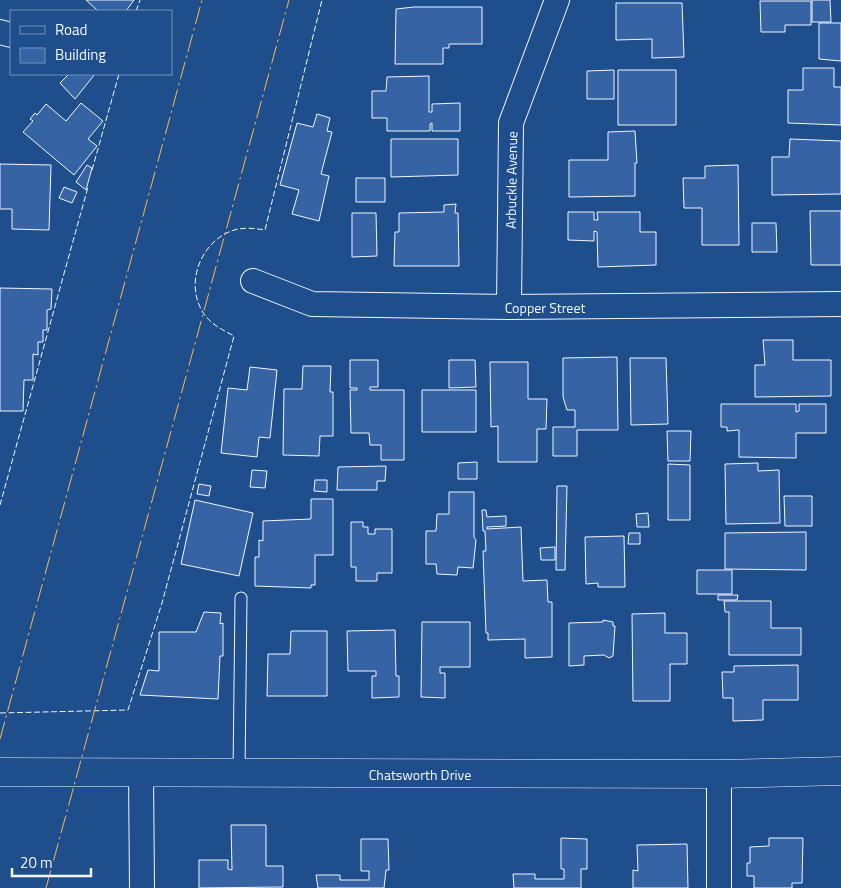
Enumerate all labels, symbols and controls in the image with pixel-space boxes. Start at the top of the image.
legend [10,10,172,75]
text: Road [55,18,87,41]
text: Building [55,43,106,66]
street label: Arbuckle Avenue [500,131,522,229]
street label: Copper Street [505,297,585,318]
street label: Chatsworth Drive [369,764,471,785]
scale bar [12,846,91,878]
text: 20 m [20,851,53,874]

